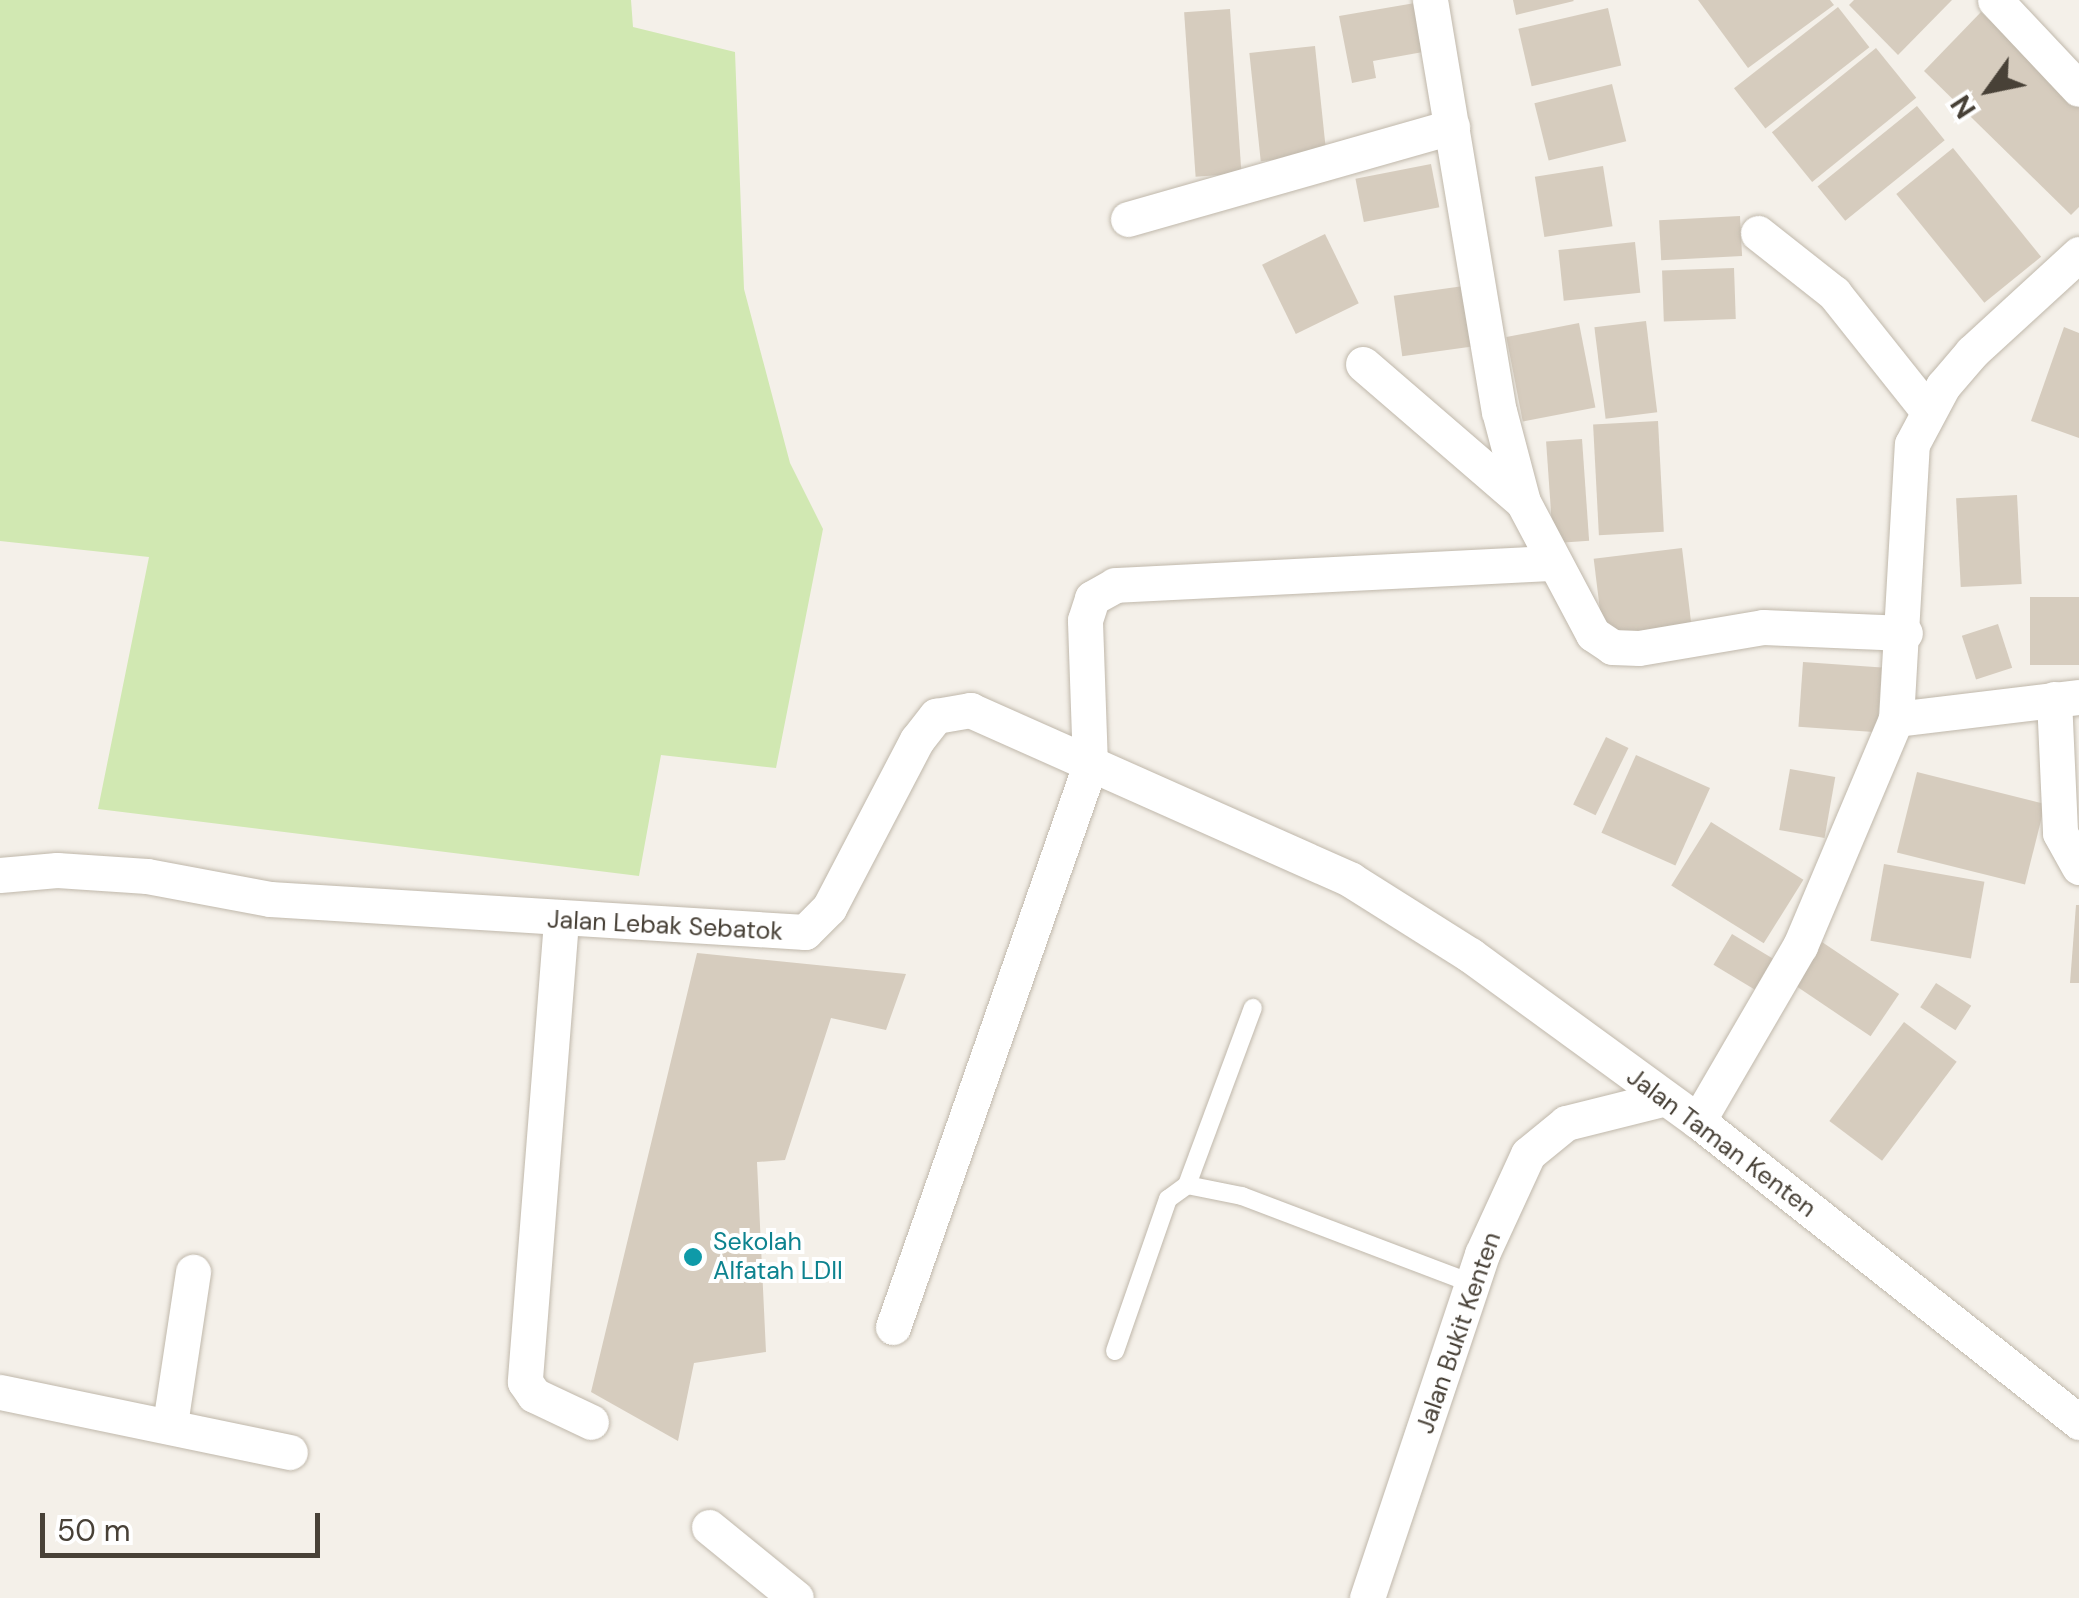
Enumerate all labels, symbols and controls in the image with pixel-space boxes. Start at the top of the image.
north arrow [1939,40,2039,140]
text: N [1942,88,1985,125]
street label: Jalan Lebak Sebatok [546,905,784,947]
street label: Jalan Taman Kenten [1620,1062,1822,1224]
place label: Sekolah Alfatah LDII [713,1228,843,1287]
street label: Jalan Bukit Kenten [1410,1228,1508,1438]
marker: Sekolah Alfatah LDII [682,1246,704,1268]
scale bar [45,1493,325,1555]
text: 50 m [57,1511,131,1550]

